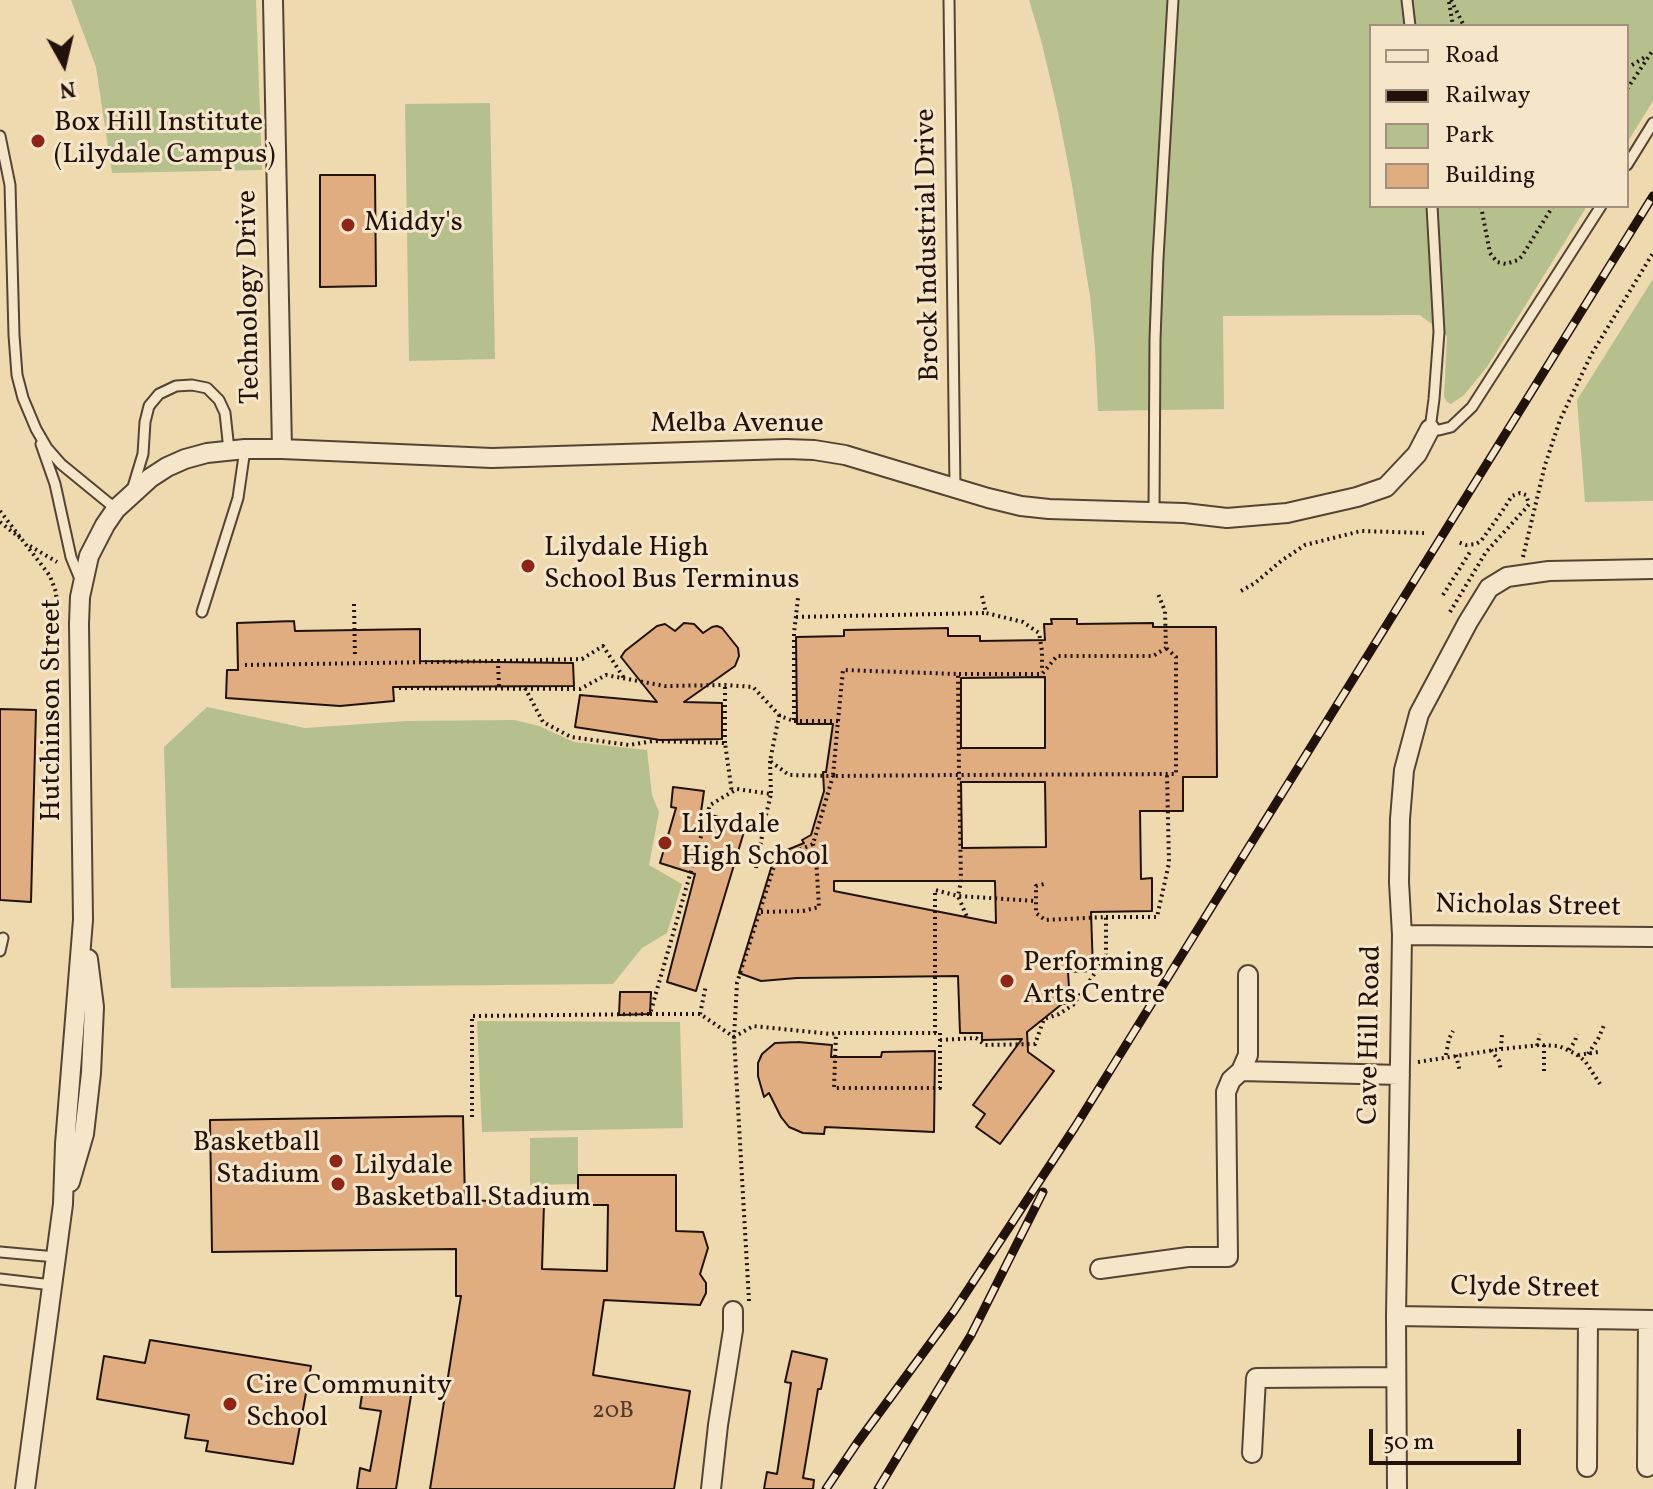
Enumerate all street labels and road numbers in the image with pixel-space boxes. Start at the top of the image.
street label: Brock Industrial Drive [911,108,949,382]
street label: Technology Drive [232,190,270,404]
street label: Melba Avenue [650,409,824,443]
street label: Hutchinson Street [37,599,71,821]
street label: Nicholas Street [1435,890,1621,926]
street label: Cave Hill Road [1354,945,1390,1125]
street label: Clyde Street [1450,1272,1600,1308]

